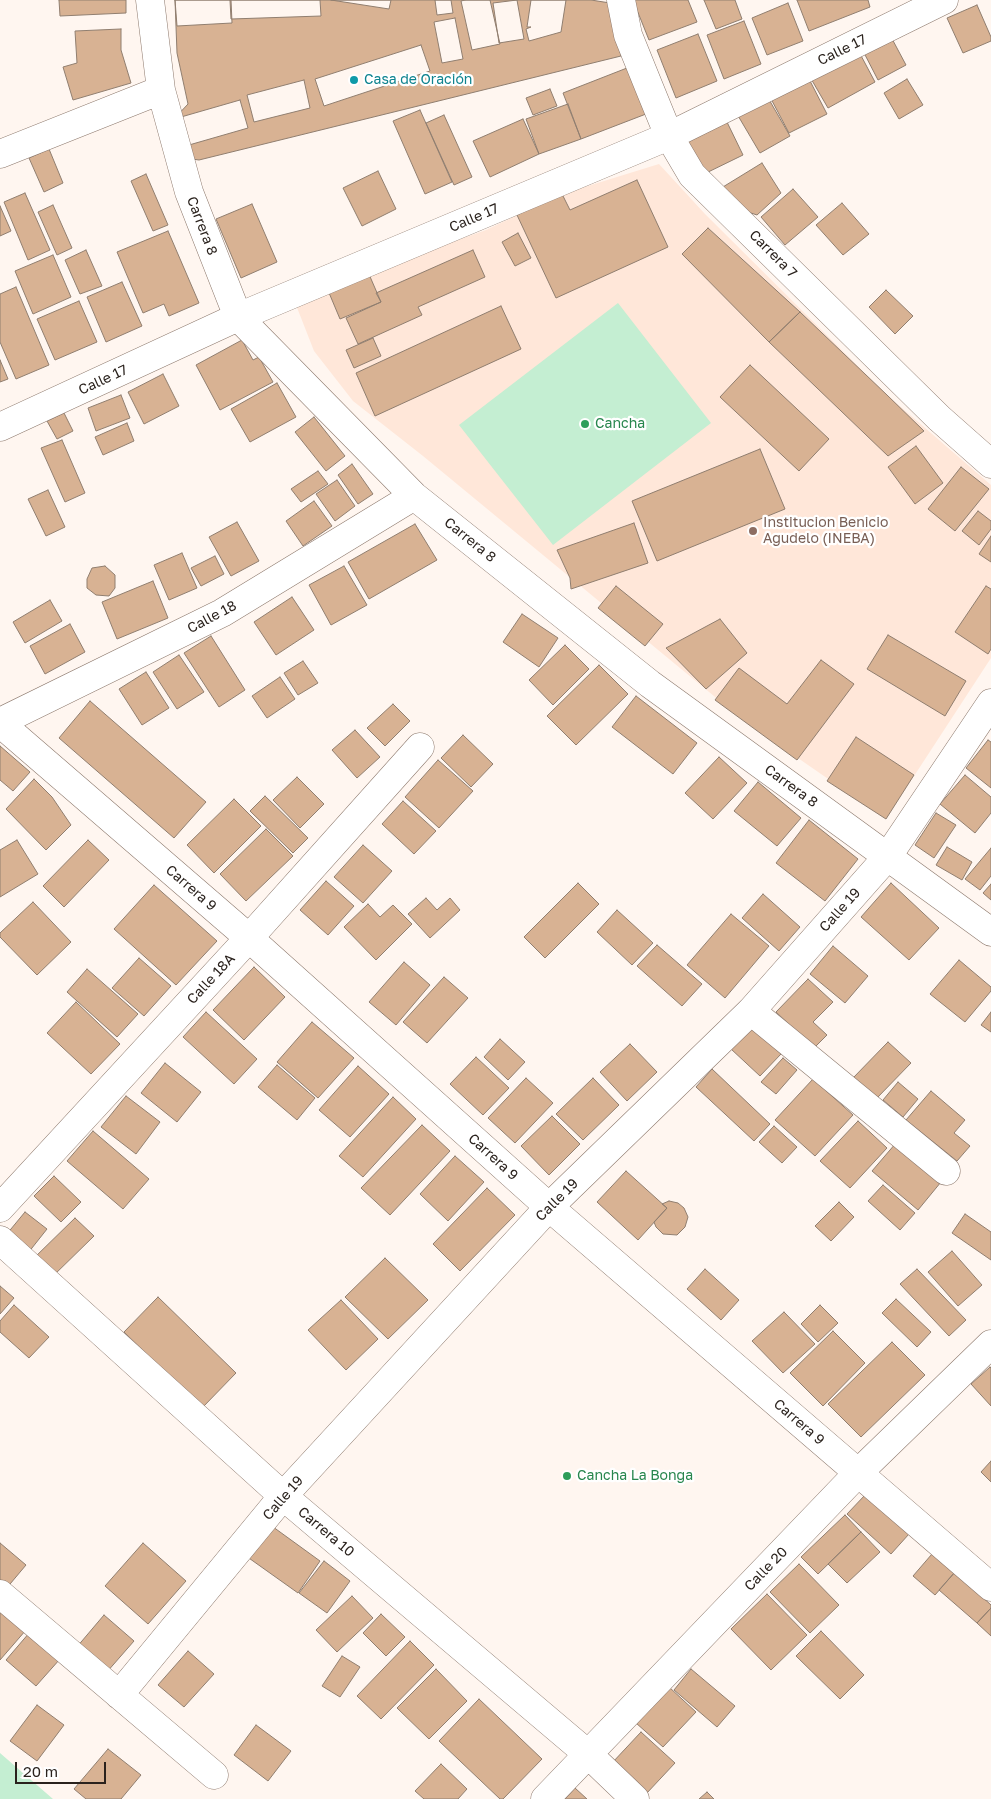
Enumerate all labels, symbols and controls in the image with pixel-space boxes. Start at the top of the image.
street label: Calle 17 [815,31,869,69]
place label: Casa de Oración [364,72,472,88]
marker: Casa de Oración [348,74,360,86]
street label: Carrera 8 [183,194,221,258]
street label: Calle 17 [447,200,501,236]
street label: Carrera 7 [746,227,800,281]
street label: Calle 17 [76,361,130,399]
place label: Cancha [595,416,645,432]
marker: Cancha [579,418,591,430]
street label: Carrera 8 [441,514,499,566]
place label: Institucion Benicio Agudelo (INEBA) [763,515,888,548]
marker: Institucion Benicio Agudelo (INEBA) [747,525,759,537]
street label: Calle 18 [185,597,239,637]
street label: Carrera 8 [761,761,821,811]
street label: Carrera 9 [162,861,220,915]
street label: Calle 19 [816,885,864,935]
street label: Calle 18A [184,950,238,1008]
street label: Carrera 9 [465,1130,521,1184]
street label: Calle 19 [532,1175,582,1225]
street label: Carrera 9 [770,1395,828,1449]
place label: Cancha La Bonga [577,1468,693,1484]
marker: Cancha La Bonga [561,1470,573,1482]
street label: Calle 19 [259,1472,307,1524]
street label: Carrera 10 [294,1504,358,1560]
street label: Calle 20 [741,1544,791,1594]
scale bar [18,1752,109,1784]
text: 20 m [23,1762,58,1780]

